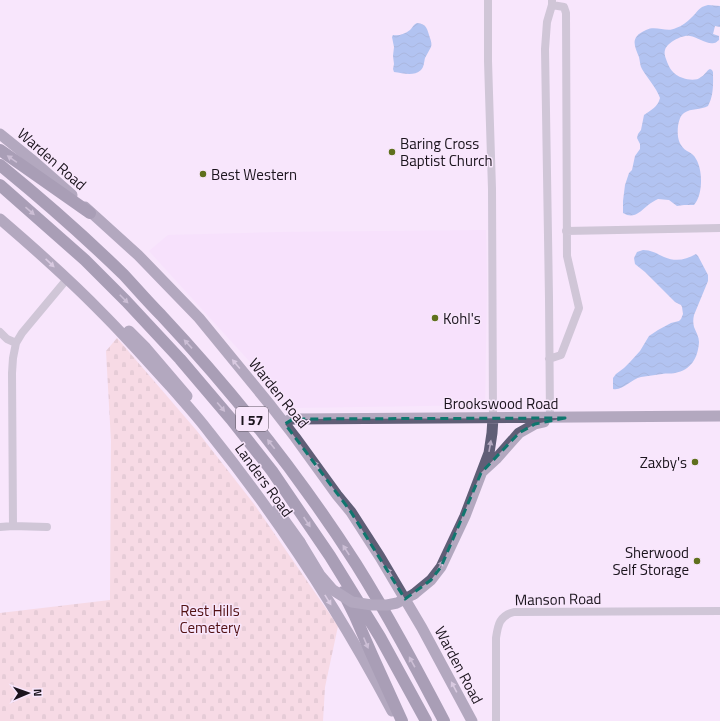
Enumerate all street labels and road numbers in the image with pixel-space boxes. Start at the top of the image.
street label: Warden Road [12,122,92,196]
street label: Warden Road [243,353,315,433]
street label: Brookswood Road [443,392,559,415]
road number: I 57 [236,407,268,431]
street label: Landers Road [229,438,299,522]
street label: Manson Road [514,587,602,611]
street label: Warden Road [429,622,489,708]

